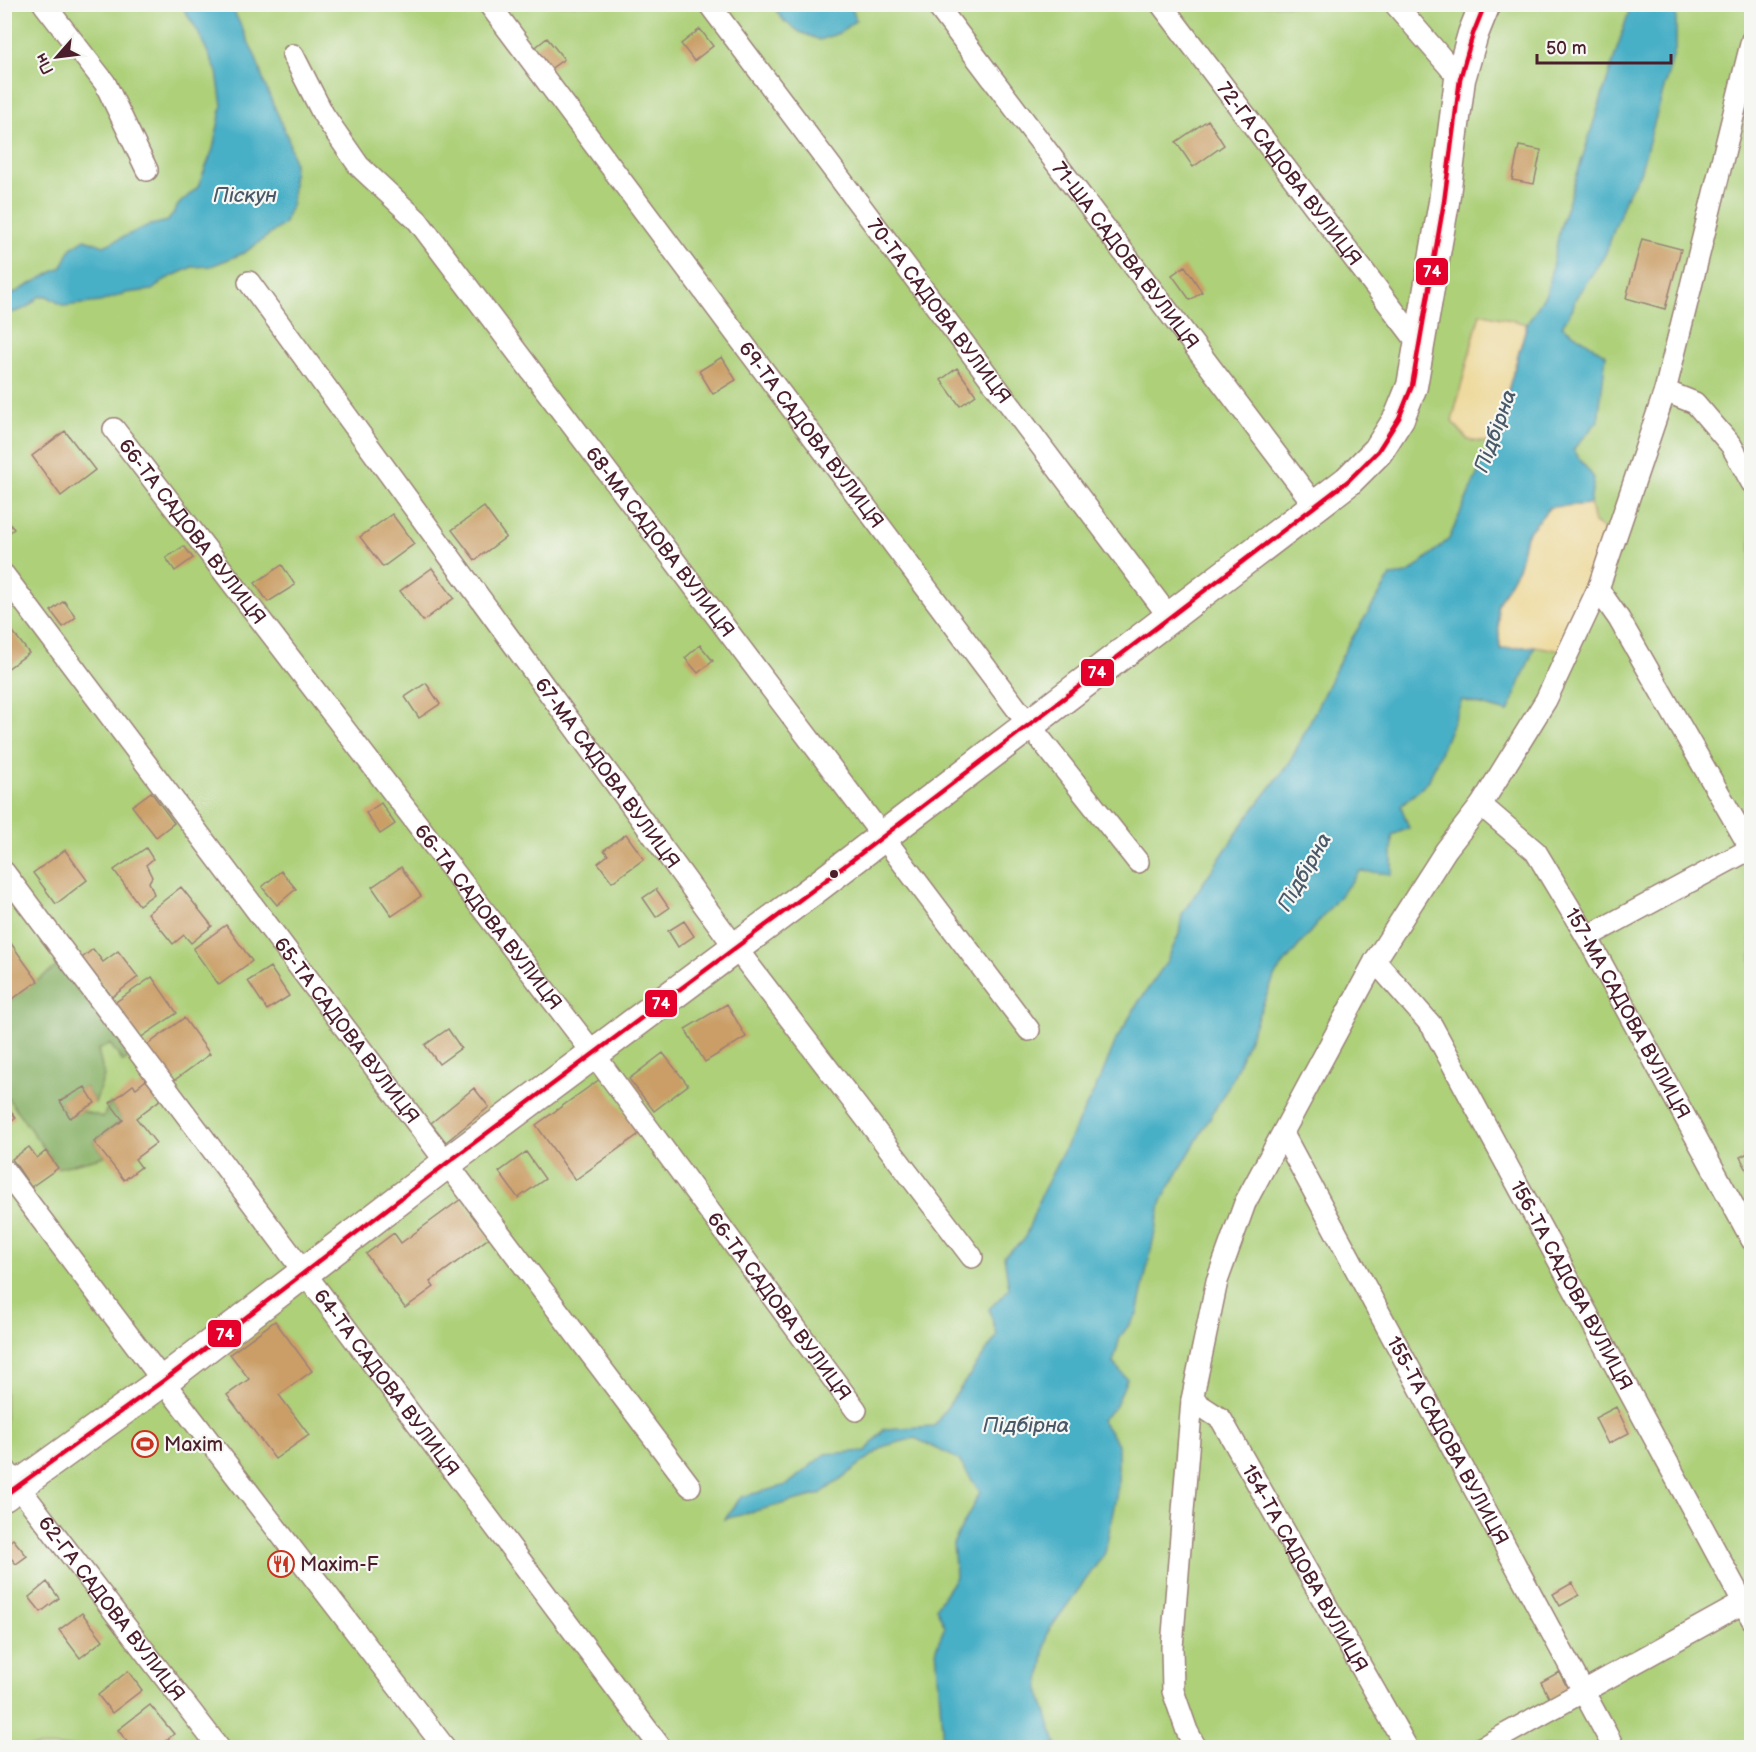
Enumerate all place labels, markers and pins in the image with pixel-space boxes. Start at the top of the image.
unlabelled marker [828,868,840,880]
sports icon: Maxim [130,1429,160,1459]
place label: Maxim [164,1433,223,1457]
restaurant icon: Maxim-F [266,1549,296,1579]
place label: Maxim-F [300,1553,378,1577]

